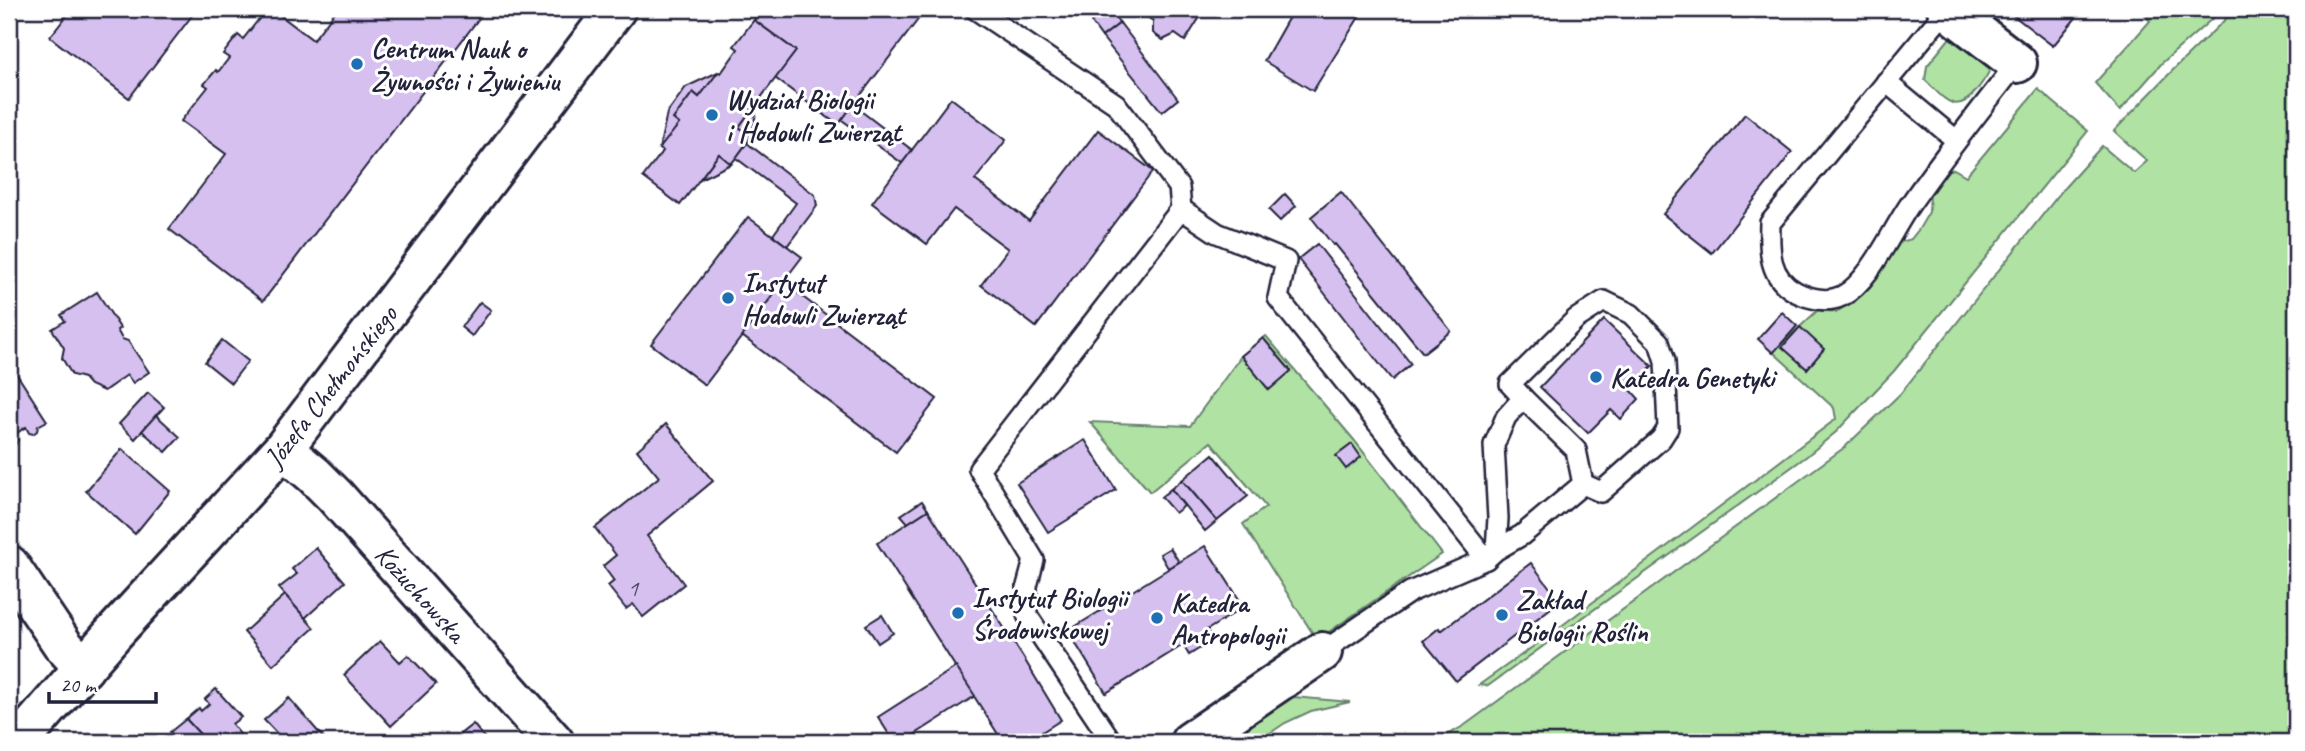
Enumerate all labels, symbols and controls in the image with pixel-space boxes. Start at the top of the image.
place label: Centrum Nauk o Żywności i Żywieniu [371,31,562,98]
marker: Centrum Nauk o Żywności i Żywieniu [349,56,365,72]
place label: Wydział Biologii i Hodowli Zwierząt [726,82,904,149]
marker: Wydział Biologii i Hodowli Zwierząt [704,107,720,123]
place label: Instytut Hodowli Zwierząt [742,265,908,332]
marker: Instytut Hodowli Zwierząt [720,290,736,306]
street label: Józefa Chełmońskiego [255,296,406,476]
place label: Katedra Genetyki [1610,360,1778,395]
marker: Katedra Genetyki [1588,369,1604,385]
street label: Kożuchowska [368,537,475,651]
house number: 1 [628,573,640,603]
place label: Instytut Biologii Środowiskowej [972,580,1130,647]
place label: Zakład Biologii Roślin [1516,582,1649,649]
place label: Katedra Antropologii [1171,585,1288,652]
marker: Instytut Biologii Środowiskowej [950,605,966,621]
marker: Zakład Biologii Roślin [1494,607,1510,623]
marker: Katedra Antropologii [1149,610,1165,626]
scale bar [49,660,156,704]
text: 20 m [60,672,98,698]

